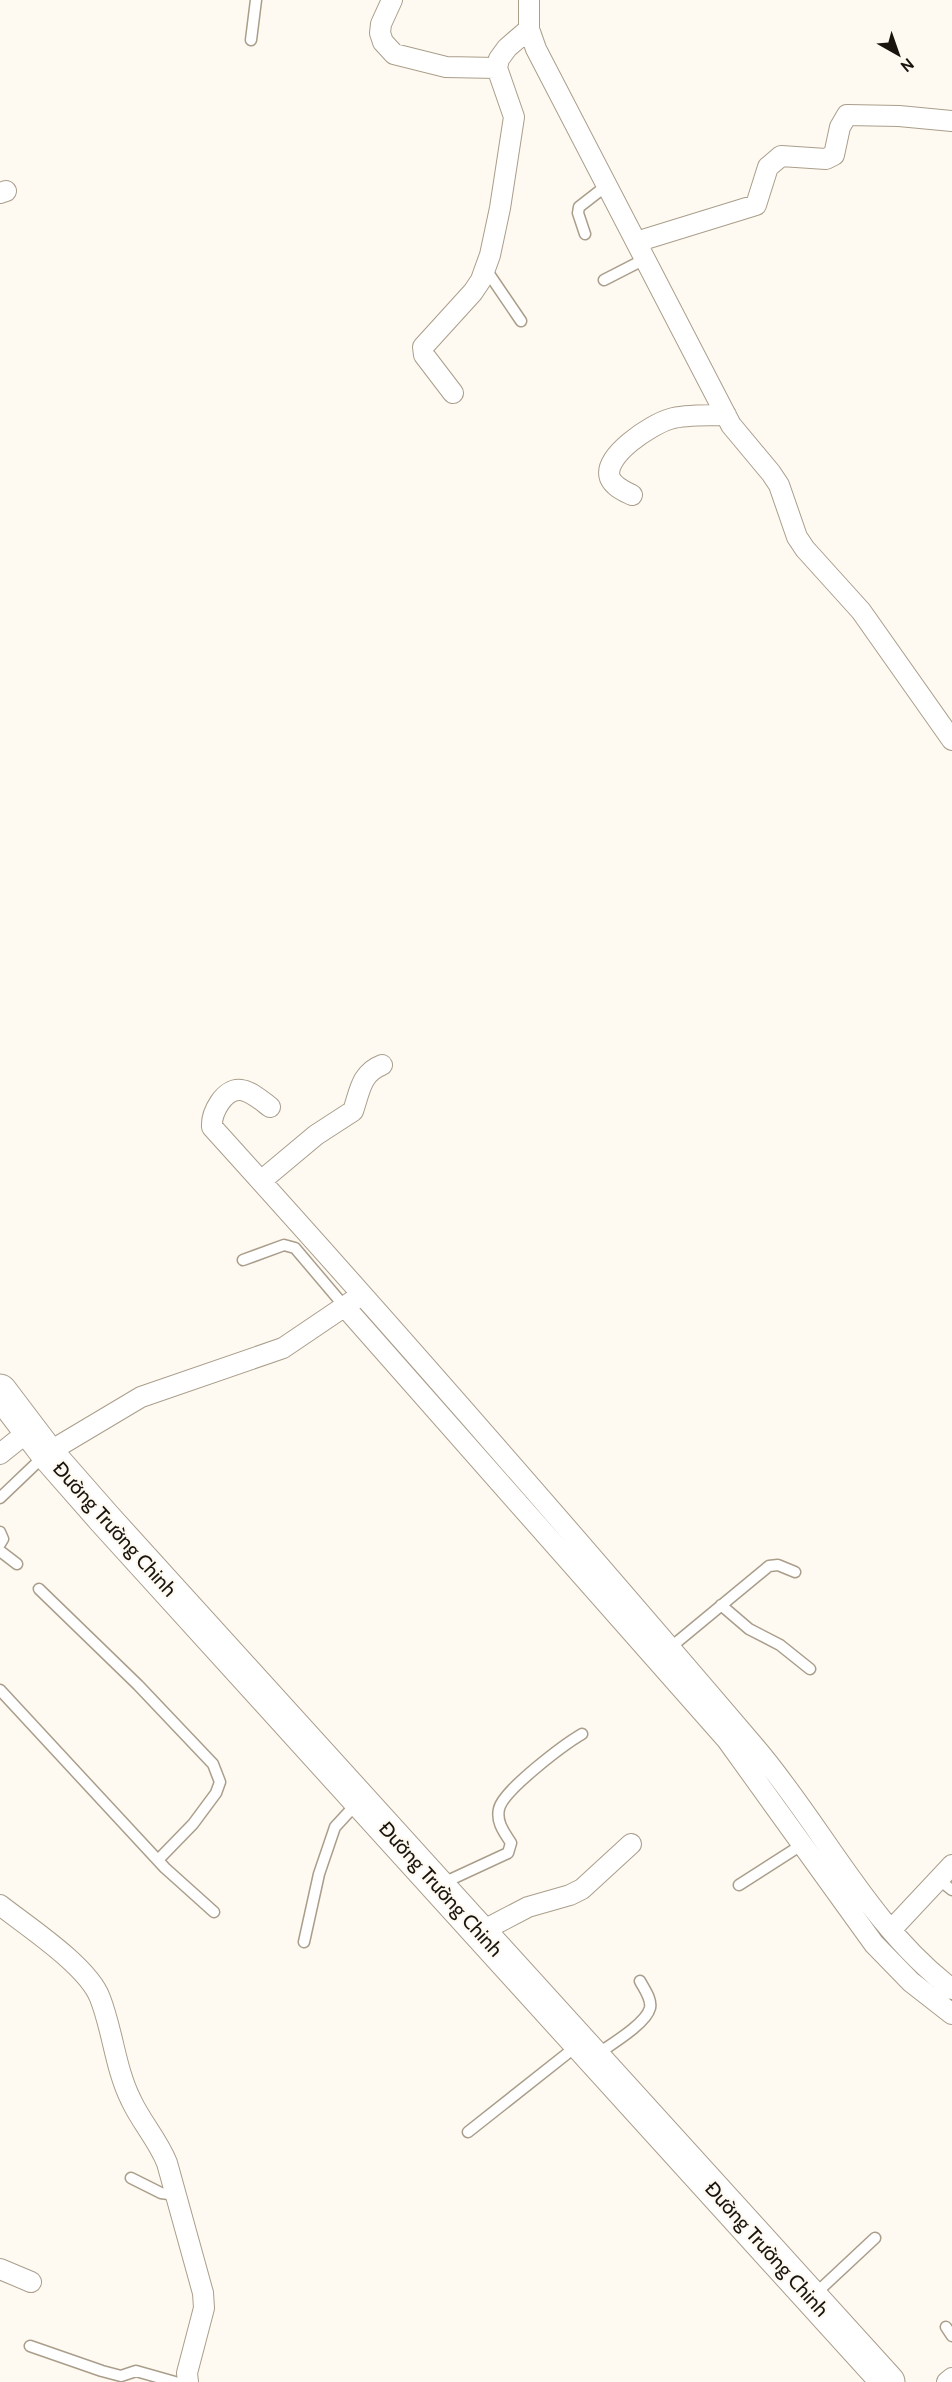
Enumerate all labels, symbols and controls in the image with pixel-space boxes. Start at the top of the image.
north arrow [868,24,928,84]
text: N [897,54,918,76]
street label: Đường Trường Chinh [48,1457,182,1601]
street label: Đường Trường Chinh [374,1817,508,1961]
street label: Đường Trường Chinh [700,2177,834,2321]

